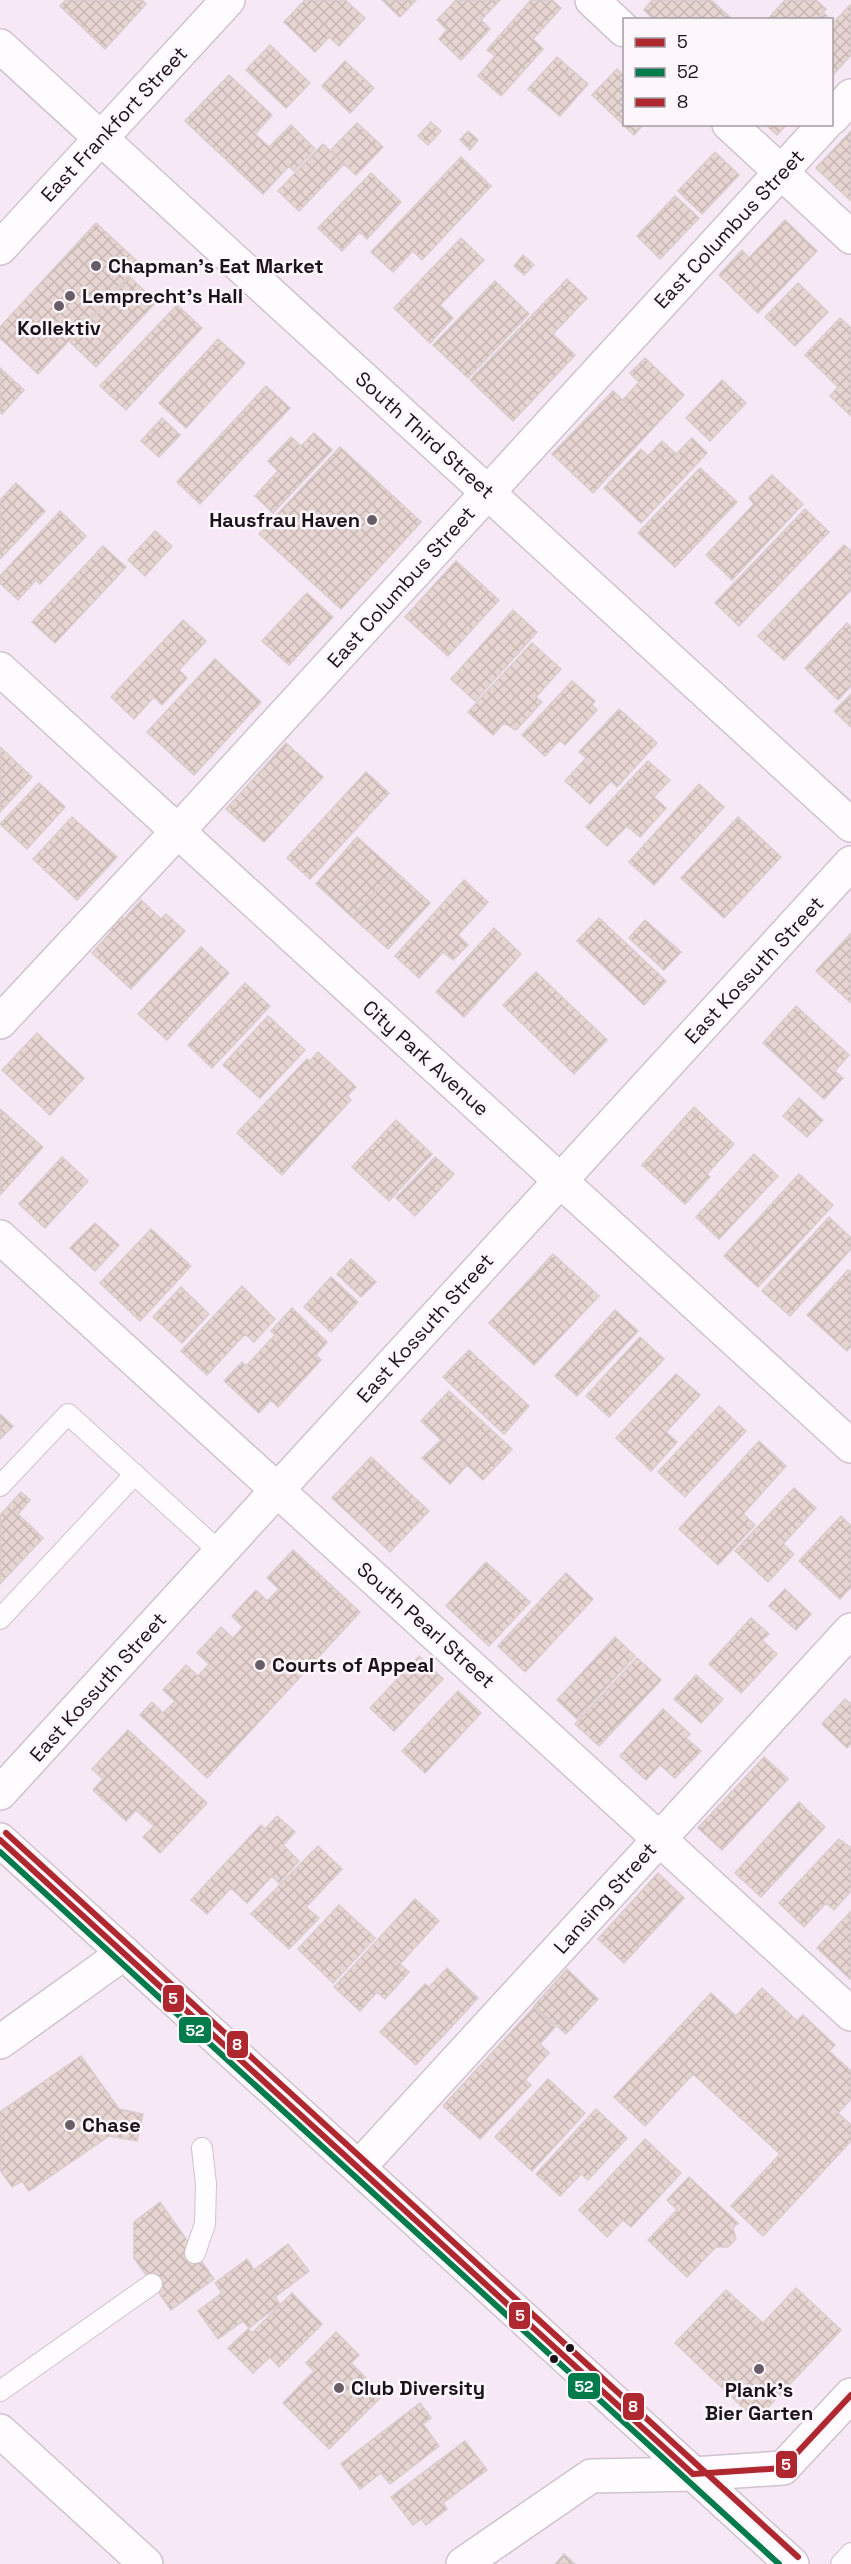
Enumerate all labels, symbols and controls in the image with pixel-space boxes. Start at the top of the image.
legend [623,18,833,126]
text: 5 [677,30,688,53]
street label: East Frankfort Street [35,41,193,207]
text: 52 [677,60,699,83]
text: 8 [677,90,688,113]
street label: East Columbus Street [648,144,810,314]
place label: Chapman's Eat Market [108,253,324,279]
marker: Chapman's Eat Market [89,259,103,273]
place label: Lemprecht’s Hall [82,283,243,309]
marker: Lemprecht’s Hall [63,289,77,303]
marker: Kollektiv [52,299,66,313]
place label: Kollektiv [17,315,101,341]
street label: South Third Street [350,366,500,504]
street label: East Columbus Street [321,501,481,673]
place label: Hausfrau Haven [209,507,360,533]
marker: Hausfrau Haven [365,513,379,527]
street label: East Kossuth Street [679,891,829,1049]
street label: City Park Avenue [357,994,495,1122]
street label: East Kossuth Street [351,1248,499,1408]
street label: South Pearl Street [351,1556,501,1694]
street label: East Kossuth Street [24,1607,172,1767]
place label: Courts of Appeal [272,1652,434,1678]
marker: Courts of Appeal [253,1658,267,1672]
street label: Lansing Street [548,1837,662,1959]
line badge: 5 [162,1984,185,2013]
text: 5 [168,1988,178,2009]
line badge: 52 [178,2016,212,2044]
text: 52 [186,2020,204,2041]
line badge: 8 [226,2030,249,2059]
text: 8 [232,2034,242,2055]
place label: Chase [82,2112,141,2138]
marker: Chase [63,2118,77,2132]
line badge: 5 [508,2301,531,2330]
text: 5 [515,2305,525,2326]
unlabelled marker [564,2342,576,2354]
unlabelled marker [548,2353,560,2365]
marker: Plank's Bier Garten [752,2362,766,2376]
line badge: 52 [567,2372,601,2400]
place label: Club Diversity [351,2375,485,2401]
text: 52 [575,2376,593,2397]
place label: Plank's Bier Garten [705,2377,813,2426]
marker: Club Diversity [332,2381,346,2395]
line badge: 8 [622,2392,645,2421]
text: 8 [628,2396,638,2417]
line badge: 5 [775,2450,798,2479]
text: 5 [781,2454,791,2475]

